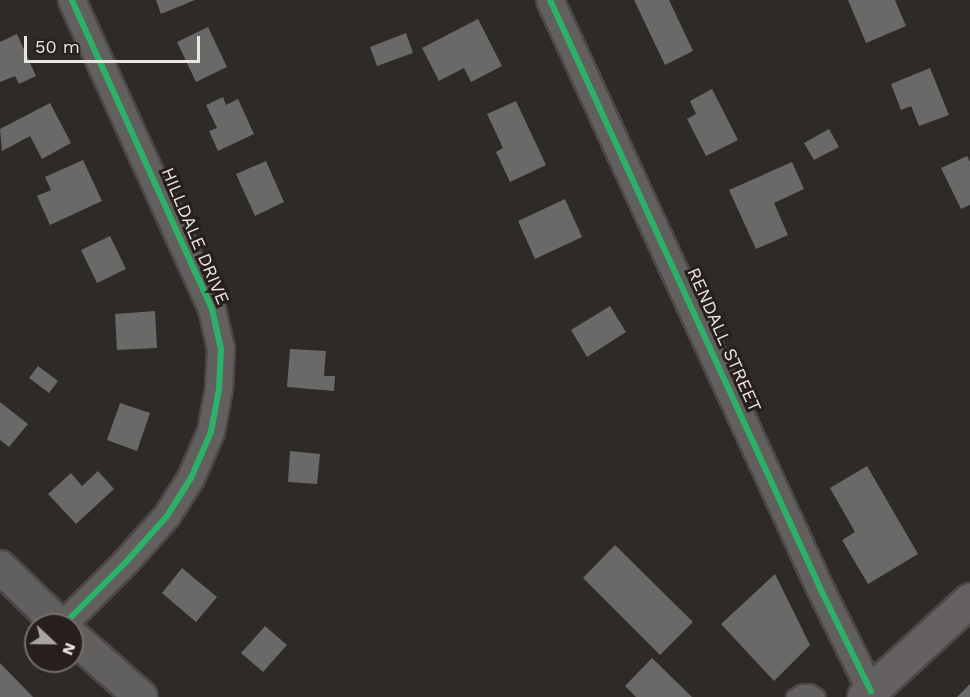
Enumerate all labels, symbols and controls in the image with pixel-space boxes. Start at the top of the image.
scale bar [27,24,202,62]
text: 50 m [35,36,80,57]
street label: HILLDALE DRIVE [156,164,234,308]
street label: RENDALL STREET [682,264,766,416]
north arrow [24,613,84,673]
text: N [58,640,80,658]

